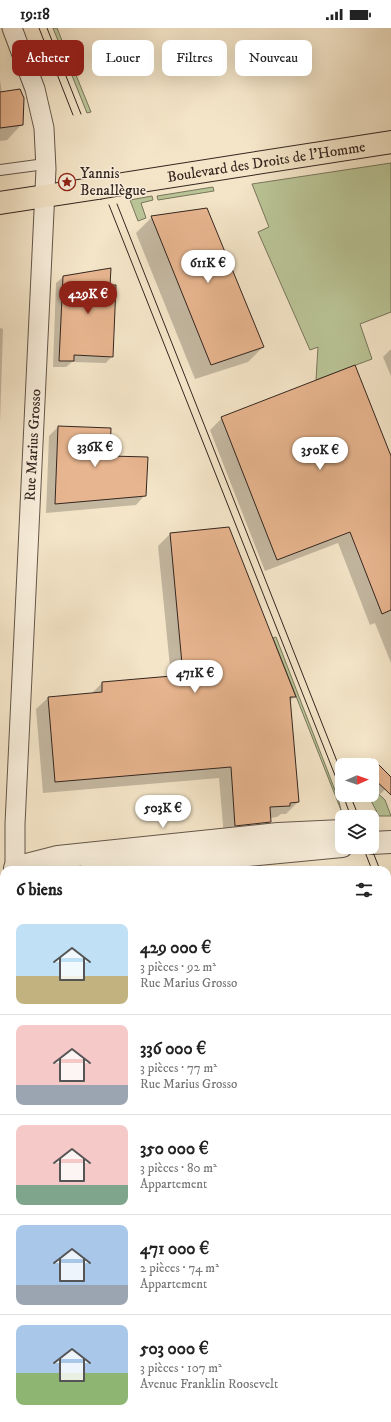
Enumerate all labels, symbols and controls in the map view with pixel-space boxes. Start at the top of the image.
text: 19:18 [20,5,50,24]
chip: Acheter [12,40,84,76]
chip: Louer [92,40,154,76]
chip: Filtres [162,40,227,76]
chip: Nouveau [235,40,312,76]
street label: Boulevard des Droits de l'Homme [166,137,367,186]
place label: Yannis Benallègue [80,164,146,200]
place icon: Yannis Benallègue [57,172,77,192]
pin: 611K € [175,250,241,284]
text: 611K € [190,255,226,271]
pin: 429K € [55,281,121,315]
text: 429K € [68,286,108,302]
street label: Rue Marius Grosso [21,388,45,502]
pin: 336K € [62,434,128,468]
pin: 350K € [287,437,353,471]
text: 336K € [77,439,113,455]
text: 350K € [301,442,339,458]
pin: 471K € [162,660,228,694]
text: 471K € [176,665,214,681]
north arrow [335,758,379,802]
map controls [335,758,379,854]
pin: 503K € [130,795,196,829]
text: 503K € [144,800,182,816]
button: layers [335,810,379,854]
text: 6 biens [16,879,62,901]
icon: filters [353,879,375,901]
text: 429 000 € [140,937,211,959]
icon: home [48,940,96,988]
text: 3 pièces · 92 m² [140,959,216,975]
text: Rue Marius Grosso [140,975,237,991]
text: 336 000 € [140,1038,206,1060]
icon: home [48,1041,96,1089]
text: 3 pièces · 77 m² [140,1060,217,1076]
text: Rue Marius Grosso [140,1076,237,1092]
text: 350 000 € [140,1138,209,1160]
icon: home [48,1141,96,1189]
text: 3 pièces · 80 m² [140,1160,217,1176]
text: Appartement [140,1176,207,1192]
text: 471 000 € [140,1238,209,1260]
icon: home [48,1241,96,1289]
text: 2 pièces · 74 m² [140,1260,219,1276]
text: Appartement [140,1276,207,1292]
text: 503 000 € [140,1338,209,1360]
icon: home [48,1341,96,1389]
text: 3 pièces · 107 m² [140,1360,222,1376]
text: Avenue Franklin Roosevelt [140,1376,278,1392]

